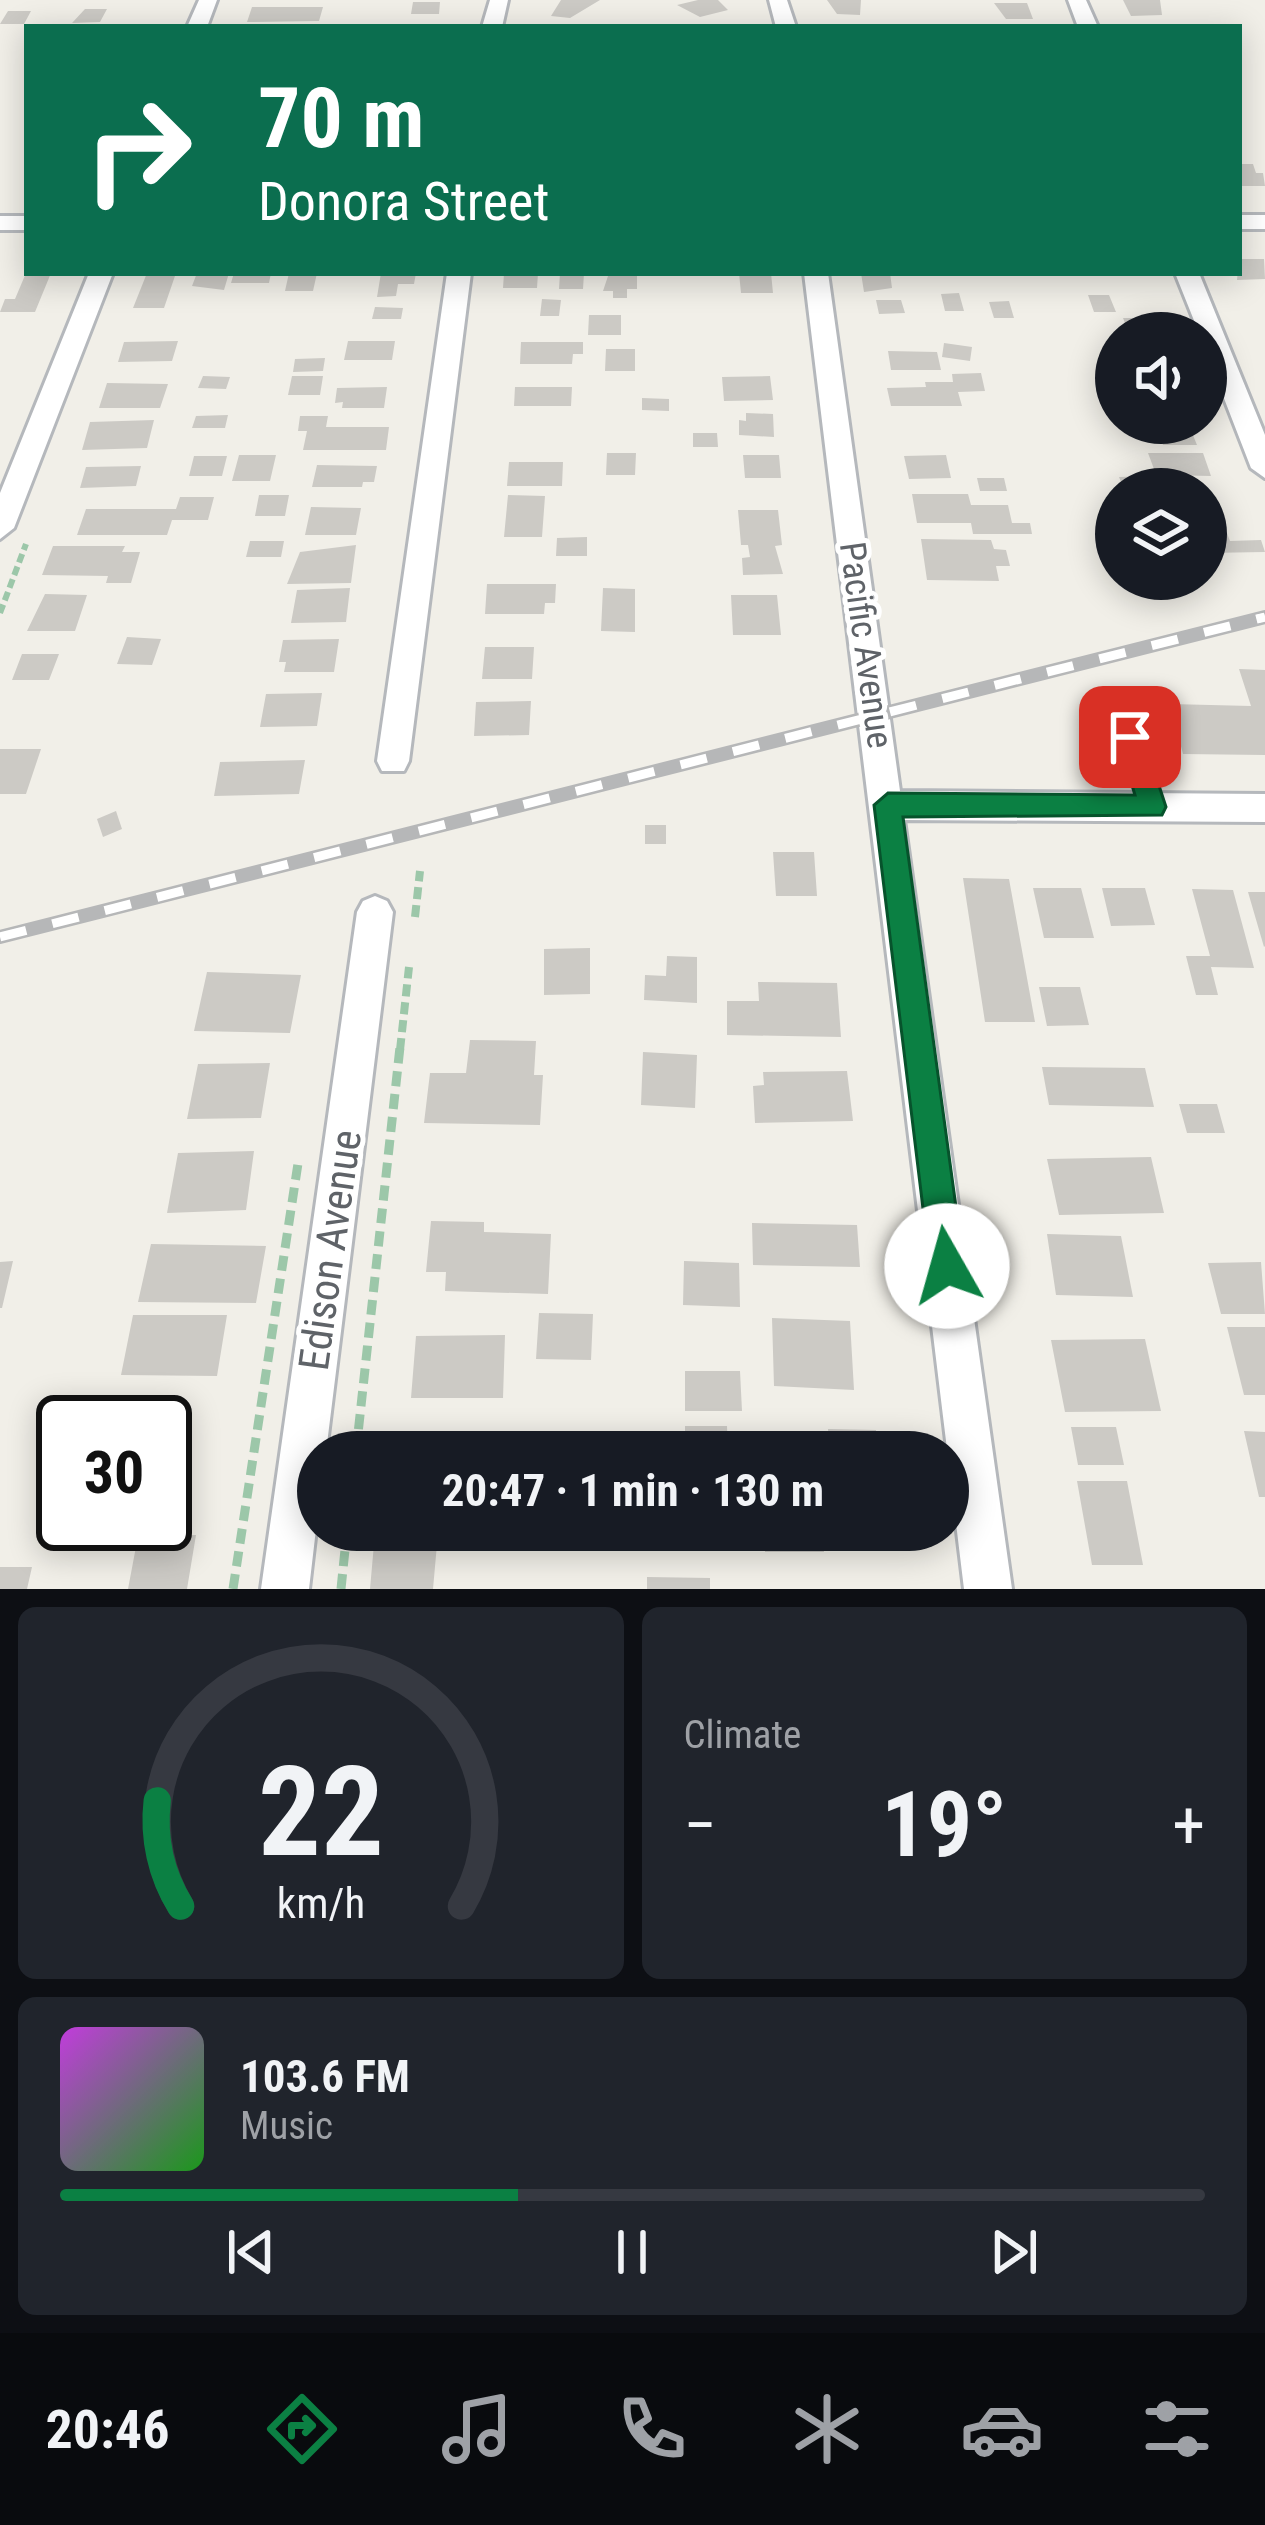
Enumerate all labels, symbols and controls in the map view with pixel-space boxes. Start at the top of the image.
text: 70 m [258,69,425,168]
icon: right [60,72,216,228]
text: Donora Street [258,170,549,233]
map controls [1095,312,1227,600]
button: sound [1095,312,1227,444]
button: layers [1095,468,1227,600]
street label: Pacific Avenue [831,539,901,751]
pin [1079,686,1181,788]
icon: arrive [1097,704,1163,770]
street label: Edison Avenue [289,1127,371,1373]
position arrow [884,1203,1010,1329]
speed limit sign: 30 [36,1395,192,1551]
text: 20:47 · 1 min · 130 m [442,1464,824,1517]
text: Climate [684,1712,801,1758]
text: 22 [258,1739,384,1885]
text: 19° [881,1773,1007,1878]
text: − [684,1787,717,1864]
text: + [1172,1787,1205,1864]
text: km/h [277,1878,365,1928]
text: 103.6 FM [240,2050,410,2103]
text: Music [240,2103,333,2149]
icon: previous [218,2219,284,2285]
icon: pause [599,2219,665,2285]
icon: next [981,2219,1047,2285]
icon: directions [260,2387,344,2471]
icon: music [435,2387,519,2471]
icon: phone [610,2387,694,2471]
icon: climate [785,2387,869,2471]
icon: car [960,2387,1044,2471]
icon: filters [1135,2387,1219,2471]
text: 20:46 [46,2398,169,2461]

